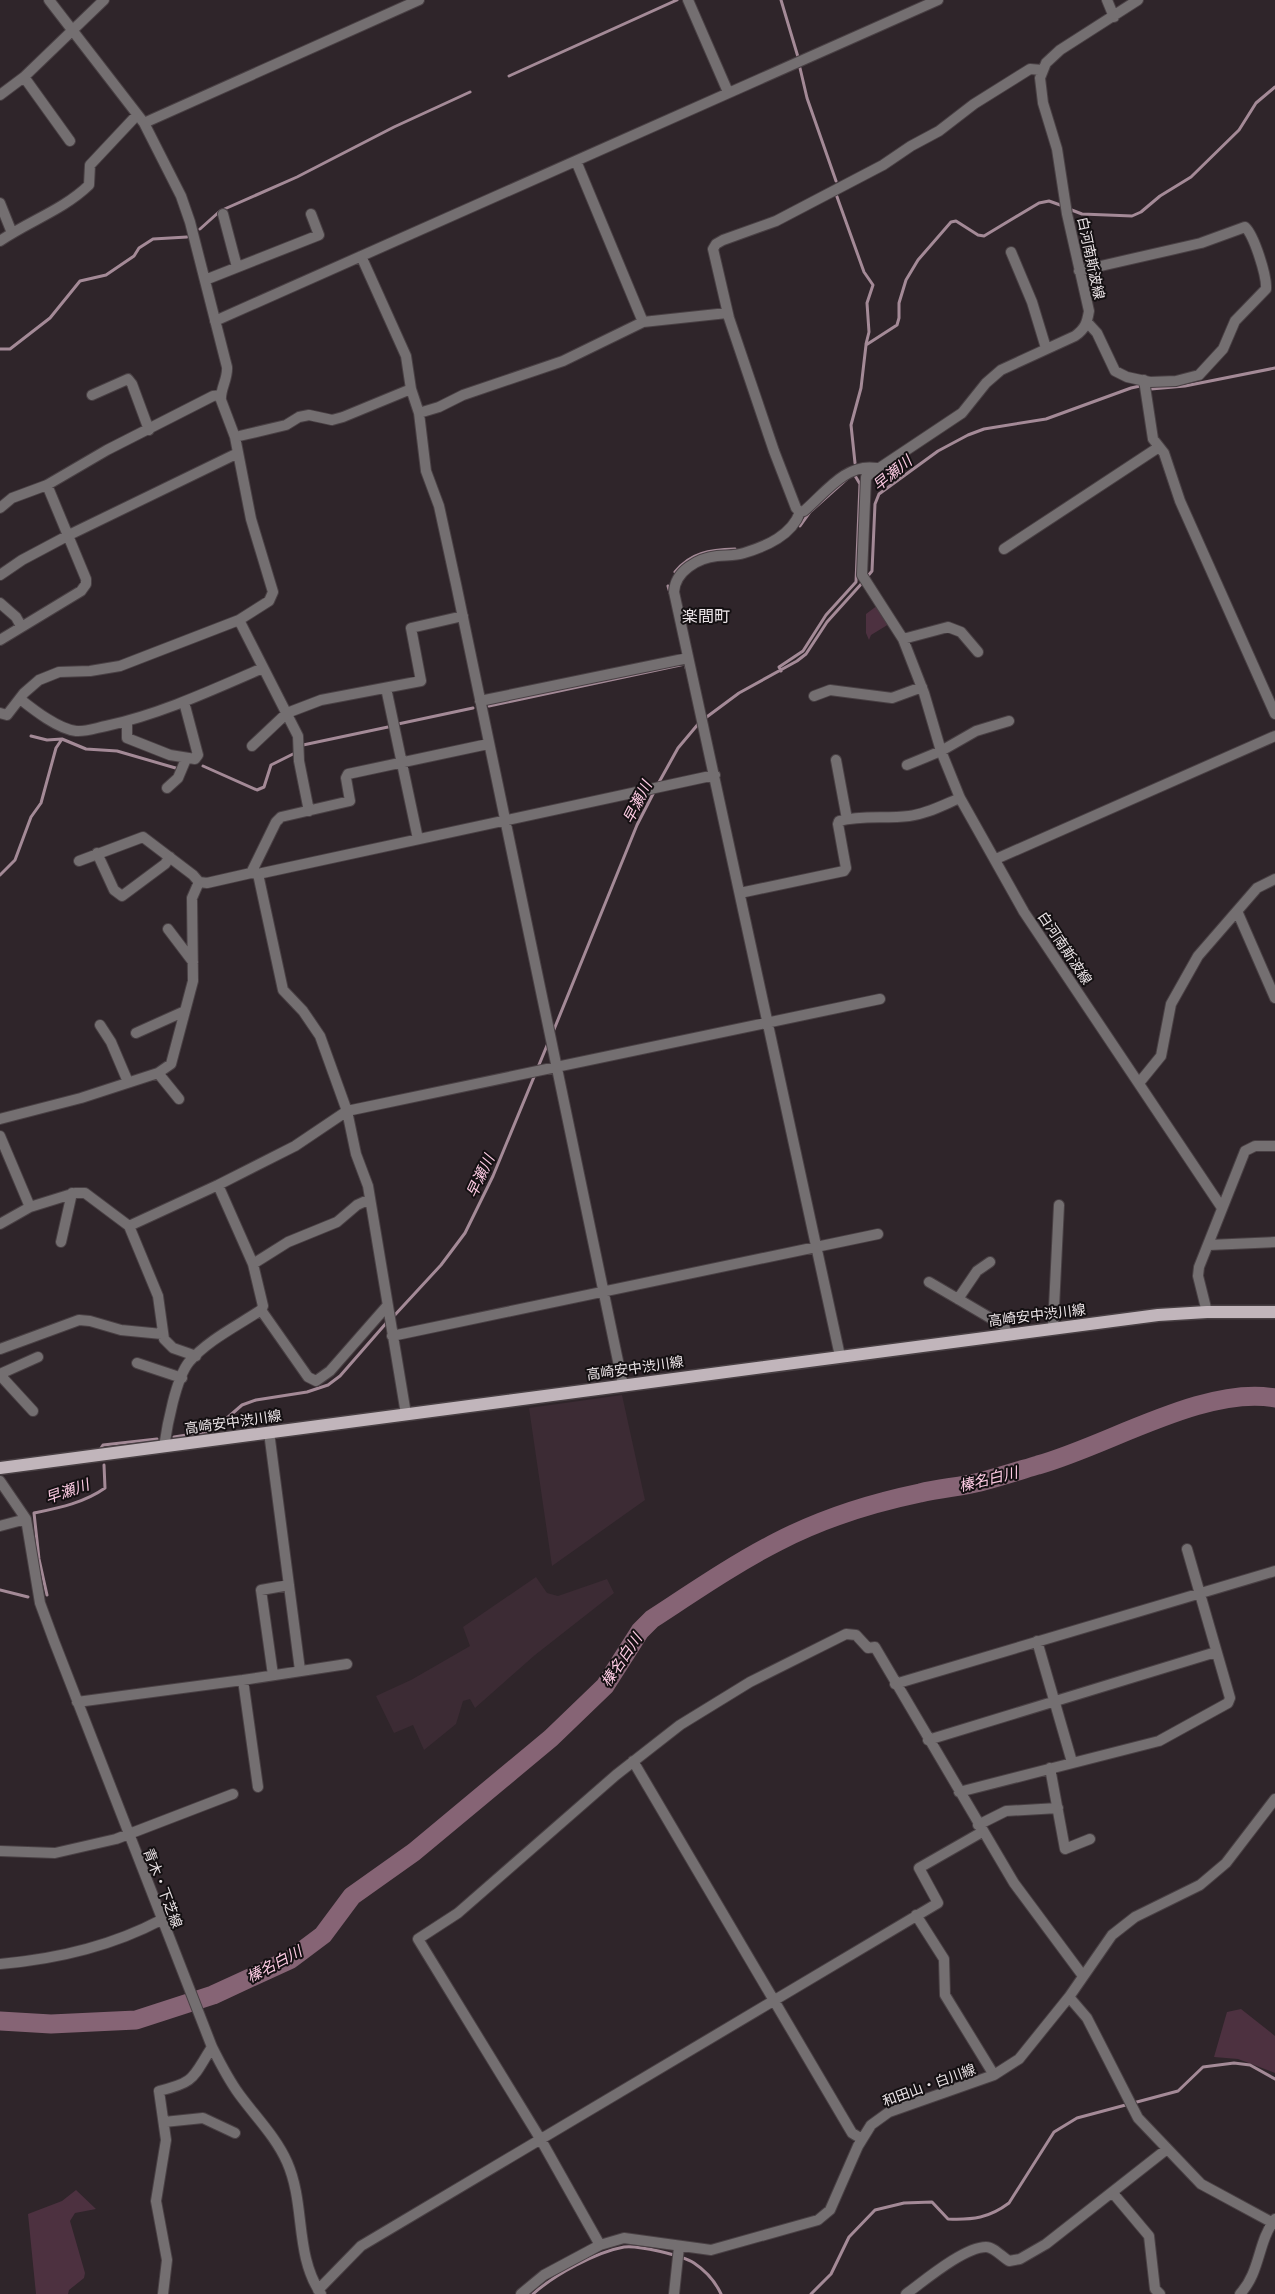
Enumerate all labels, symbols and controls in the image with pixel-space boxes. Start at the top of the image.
street label: 白河南斯波線 [1074,215,1108,301]
water label: 早瀬川 [869,451,916,494]
district label: 楽間町 [682,607,730,625]
water label: 早瀬川 [619,776,656,826]
street label: 白河南斯波線 [1035,909,1095,987]
water label: 早瀬川 [463,1150,498,1200]
street label: 高崎安中渋川線 [987,1301,1087,1329]
street label: 高崎安中渋川線 [585,1353,685,1383]
street label: 高崎安中渋川線 [183,1407,283,1437]
water label: 榛名白川 [957,1463,1021,1495]
water label: 早瀬川 [43,1475,93,1506]
water label: 榛名白川 [597,1629,646,1690]
street label: 青木・下芝線 [140,1846,186,1930]
water label: 榛名白川 [244,1941,306,1986]
street label: 和田山・白川線 [880,2061,978,2109]

